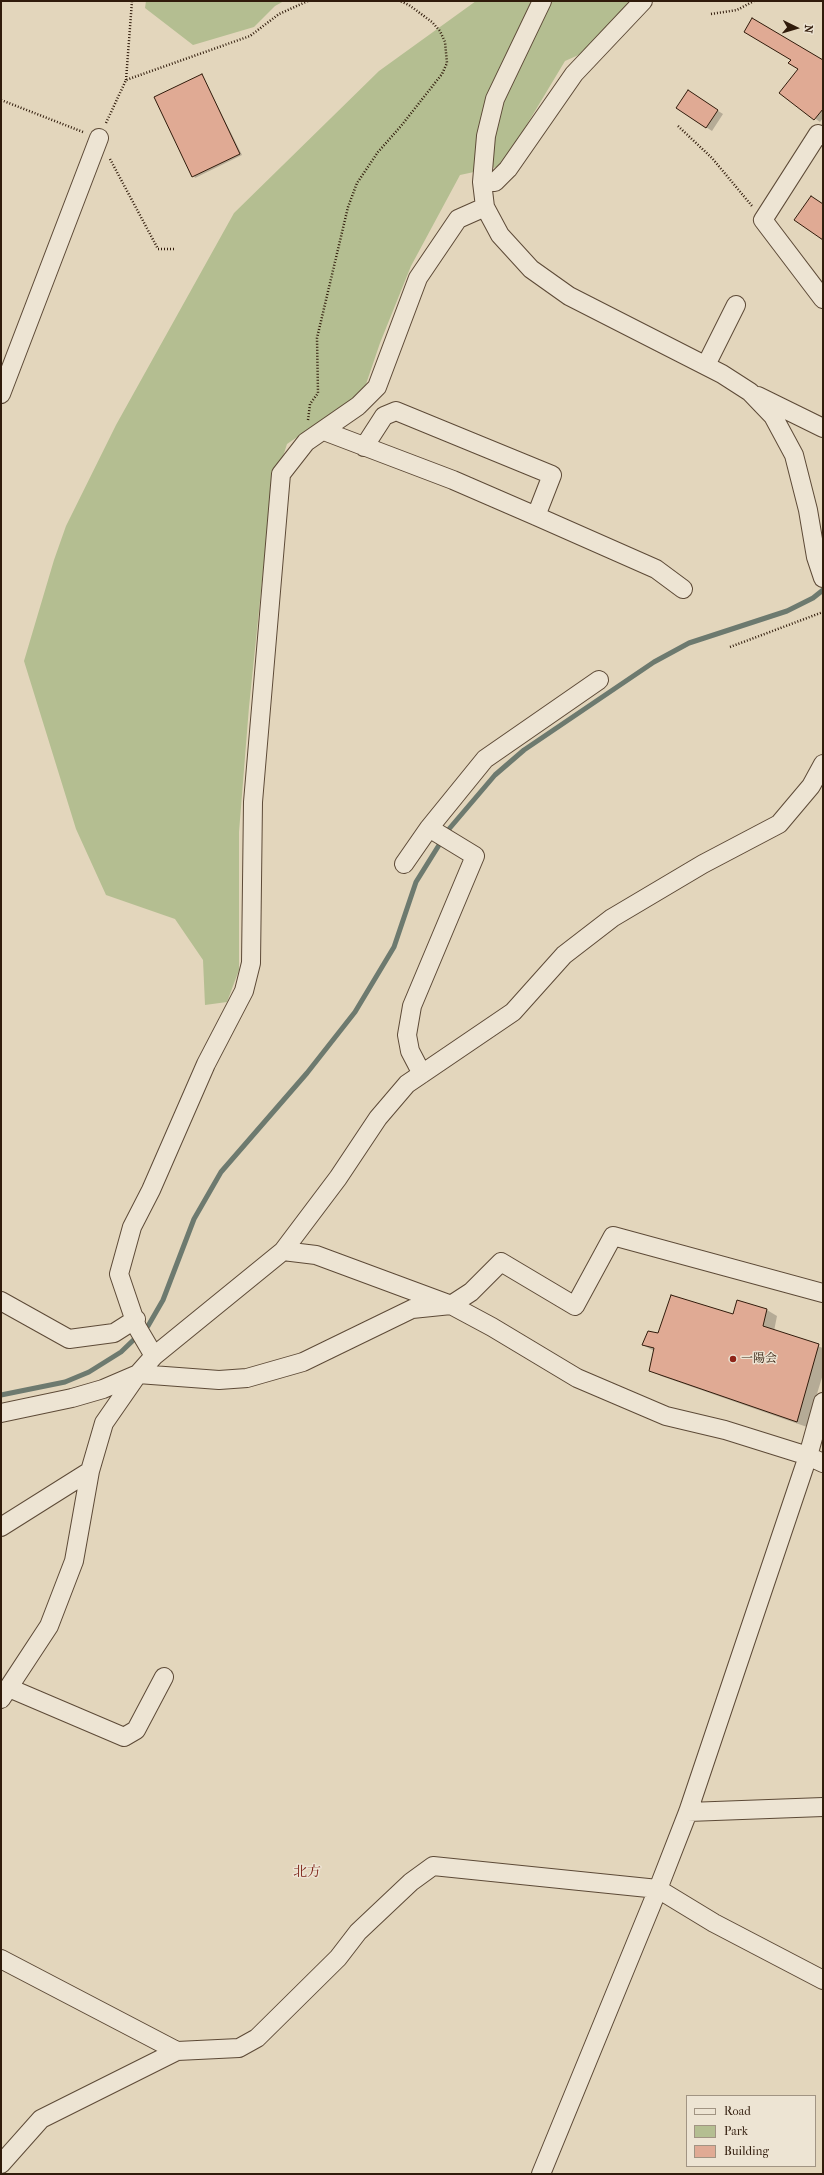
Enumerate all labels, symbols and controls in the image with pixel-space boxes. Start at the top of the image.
north arrow [776,8,816,48]
text: N [802,24,815,34]
place label: 一陽会 [741,1352,777,1366]
marker: 一陽会 [728,1354,738,1364]
district label: 北方 [293,1865,321,1881]
legend [686,2095,816,2167]
text: Road [724,2104,751,2118]
text: Park [724,2124,748,2138]
text: Building [724,2144,769,2158]

